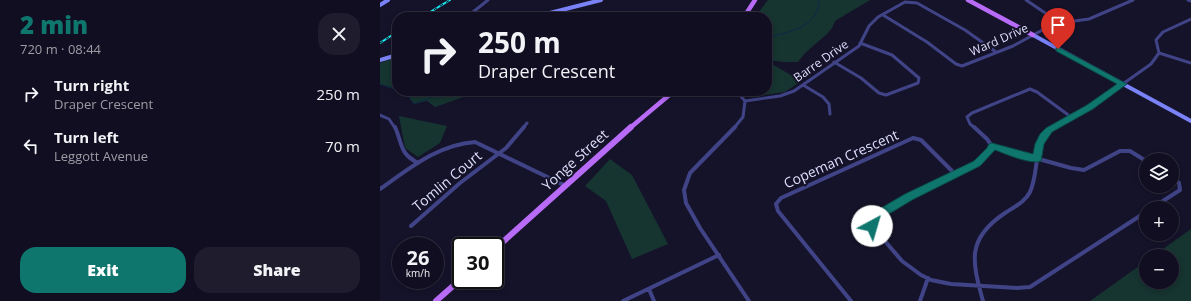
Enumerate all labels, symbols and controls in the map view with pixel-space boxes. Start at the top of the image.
text: 2 min [20,8,88,41]
pin [1041,8,1075,49]
button: close [318,13,360,55]
icon: arrive [1047,14,1069,36]
street label: Ward Drive [967,19,1031,60]
text: 250 m [478,23,561,61]
icon: right [412,28,464,80]
street label: Barre Drive [790,35,852,86]
text: 720 m · 08:44 [20,40,101,58]
text: Draper Crescent [478,59,615,83]
text: Turn right [54,75,129,95]
icon: right [20,83,42,105]
text: 250 m [316,84,360,104]
text: Draper Crescent [54,95,153,113]
street label: Yonge Street [537,125,612,194]
street label: Copeman Crescent [780,125,901,192]
text: Turn left [54,127,119,147]
icon: left [20,135,42,157]
text: 70 m [325,136,360,156]
street label: Tomlin Court [408,146,485,215]
text: Leggott Avenue [54,147,148,165]
map controls [1139,153,1179,289]
button: layers [1139,153,1179,193]
button: + [1139,201,1179,241]
position arrow [851,205,893,247]
speed limit sign: 30 [452,237,504,289]
text: 26 [407,244,429,271]
button: Exit [20,247,186,293]
button: Share [194,247,360,293]
button: − [1139,249,1179,289]
text: km/h [406,266,430,280]

